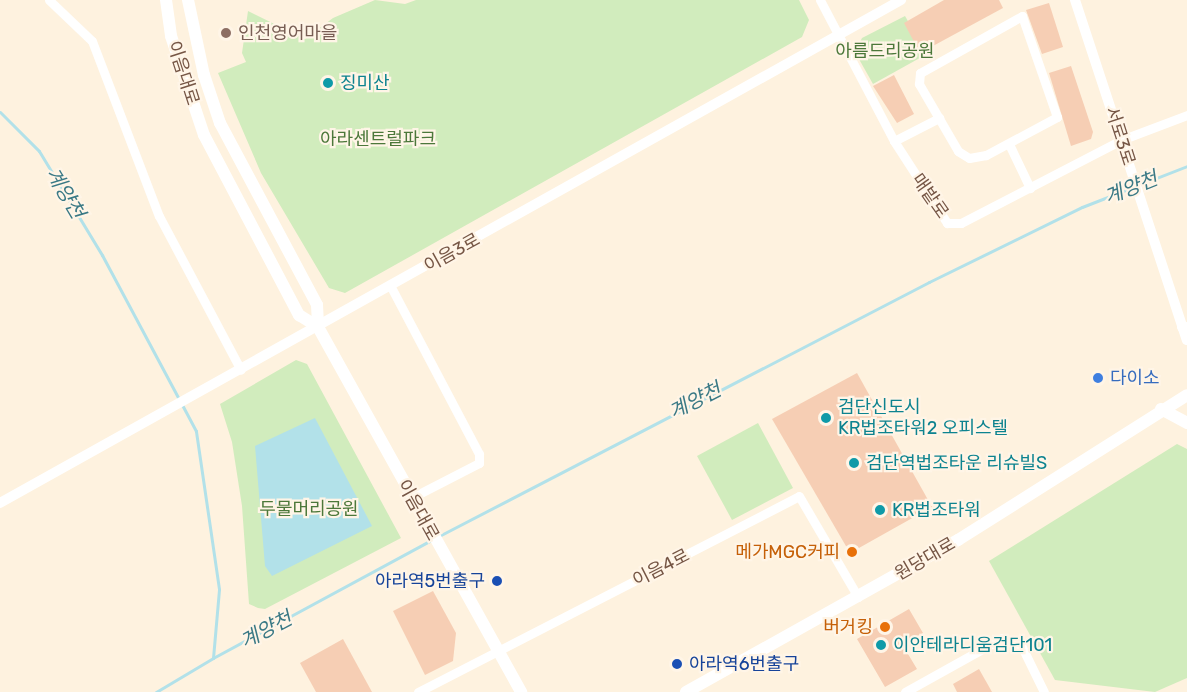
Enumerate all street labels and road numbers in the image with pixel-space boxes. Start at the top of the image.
street label: 이음대로 [162,38,204,108]
street label: 서로3로 [1100,104,1140,168]
street label: 매밭로 [907,169,953,223]
street label: 이음3로 [420,229,484,277]
street label: 이음대로 [392,476,444,544]
street label: 원당대로 [891,533,959,585]
street label: 이음4로 [629,545,693,591]

